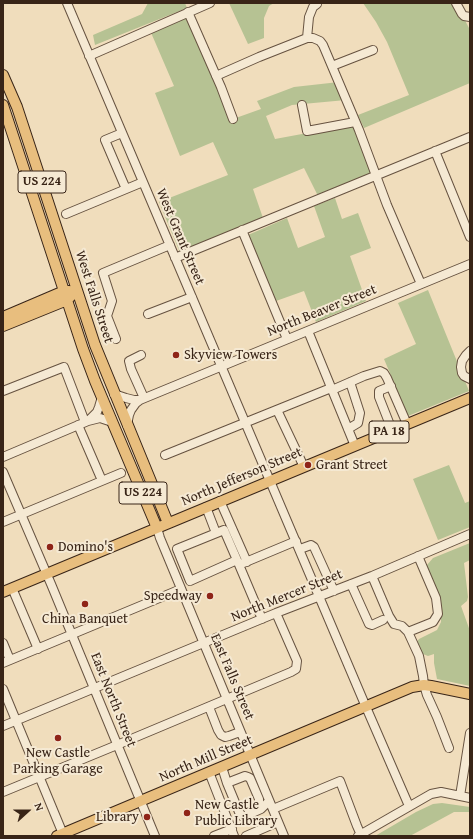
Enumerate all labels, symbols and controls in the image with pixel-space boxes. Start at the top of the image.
road number: US 224 [18,171,66,193]
street label: West Grant Street [152,186,208,288]
street label: West Falls Street [71,249,117,345]
street label: North Beaver Street [265,281,379,341]
place label: Skyview Towers [184,347,277,363]
marker: Skyview Towers [171,350,181,360]
road number: PA 18 [369,421,409,443]
street label: North Jefferson Street [179,444,305,510]
place label: Grant Street [316,457,388,473]
marker: Grant Street [303,460,313,470]
road number: US 224 [119,482,167,504]
place label: Domino's [58,539,113,555]
marker: Domino's [45,542,55,552]
street label: North Mercer Street [229,566,345,626]
place label: Speedway [144,588,202,604]
marker: Speedway [205,591,215,601]
marker: China Banquet [80,599,90,609]
place label: China Banquet [42,611,128,627]
street label: East Falls Street [206,631,258,723]
street label: East North Street [86,650,140,750]
street label: North Mill Street [157,732,255,786]
marker: New Castle Parking Garage [53,733,63,743]
place label: New Castle Parking Garage [13,745,103,778]
north arrow [8,791,48,831]
place label: New Castle Public Library [195,797,277,830]
text: N [30,800,48,813]
marker: New Castle Public Library [182,808,192,818]
place label: Library [96,809,139,825]
marker: Library [142,812,152,822]

